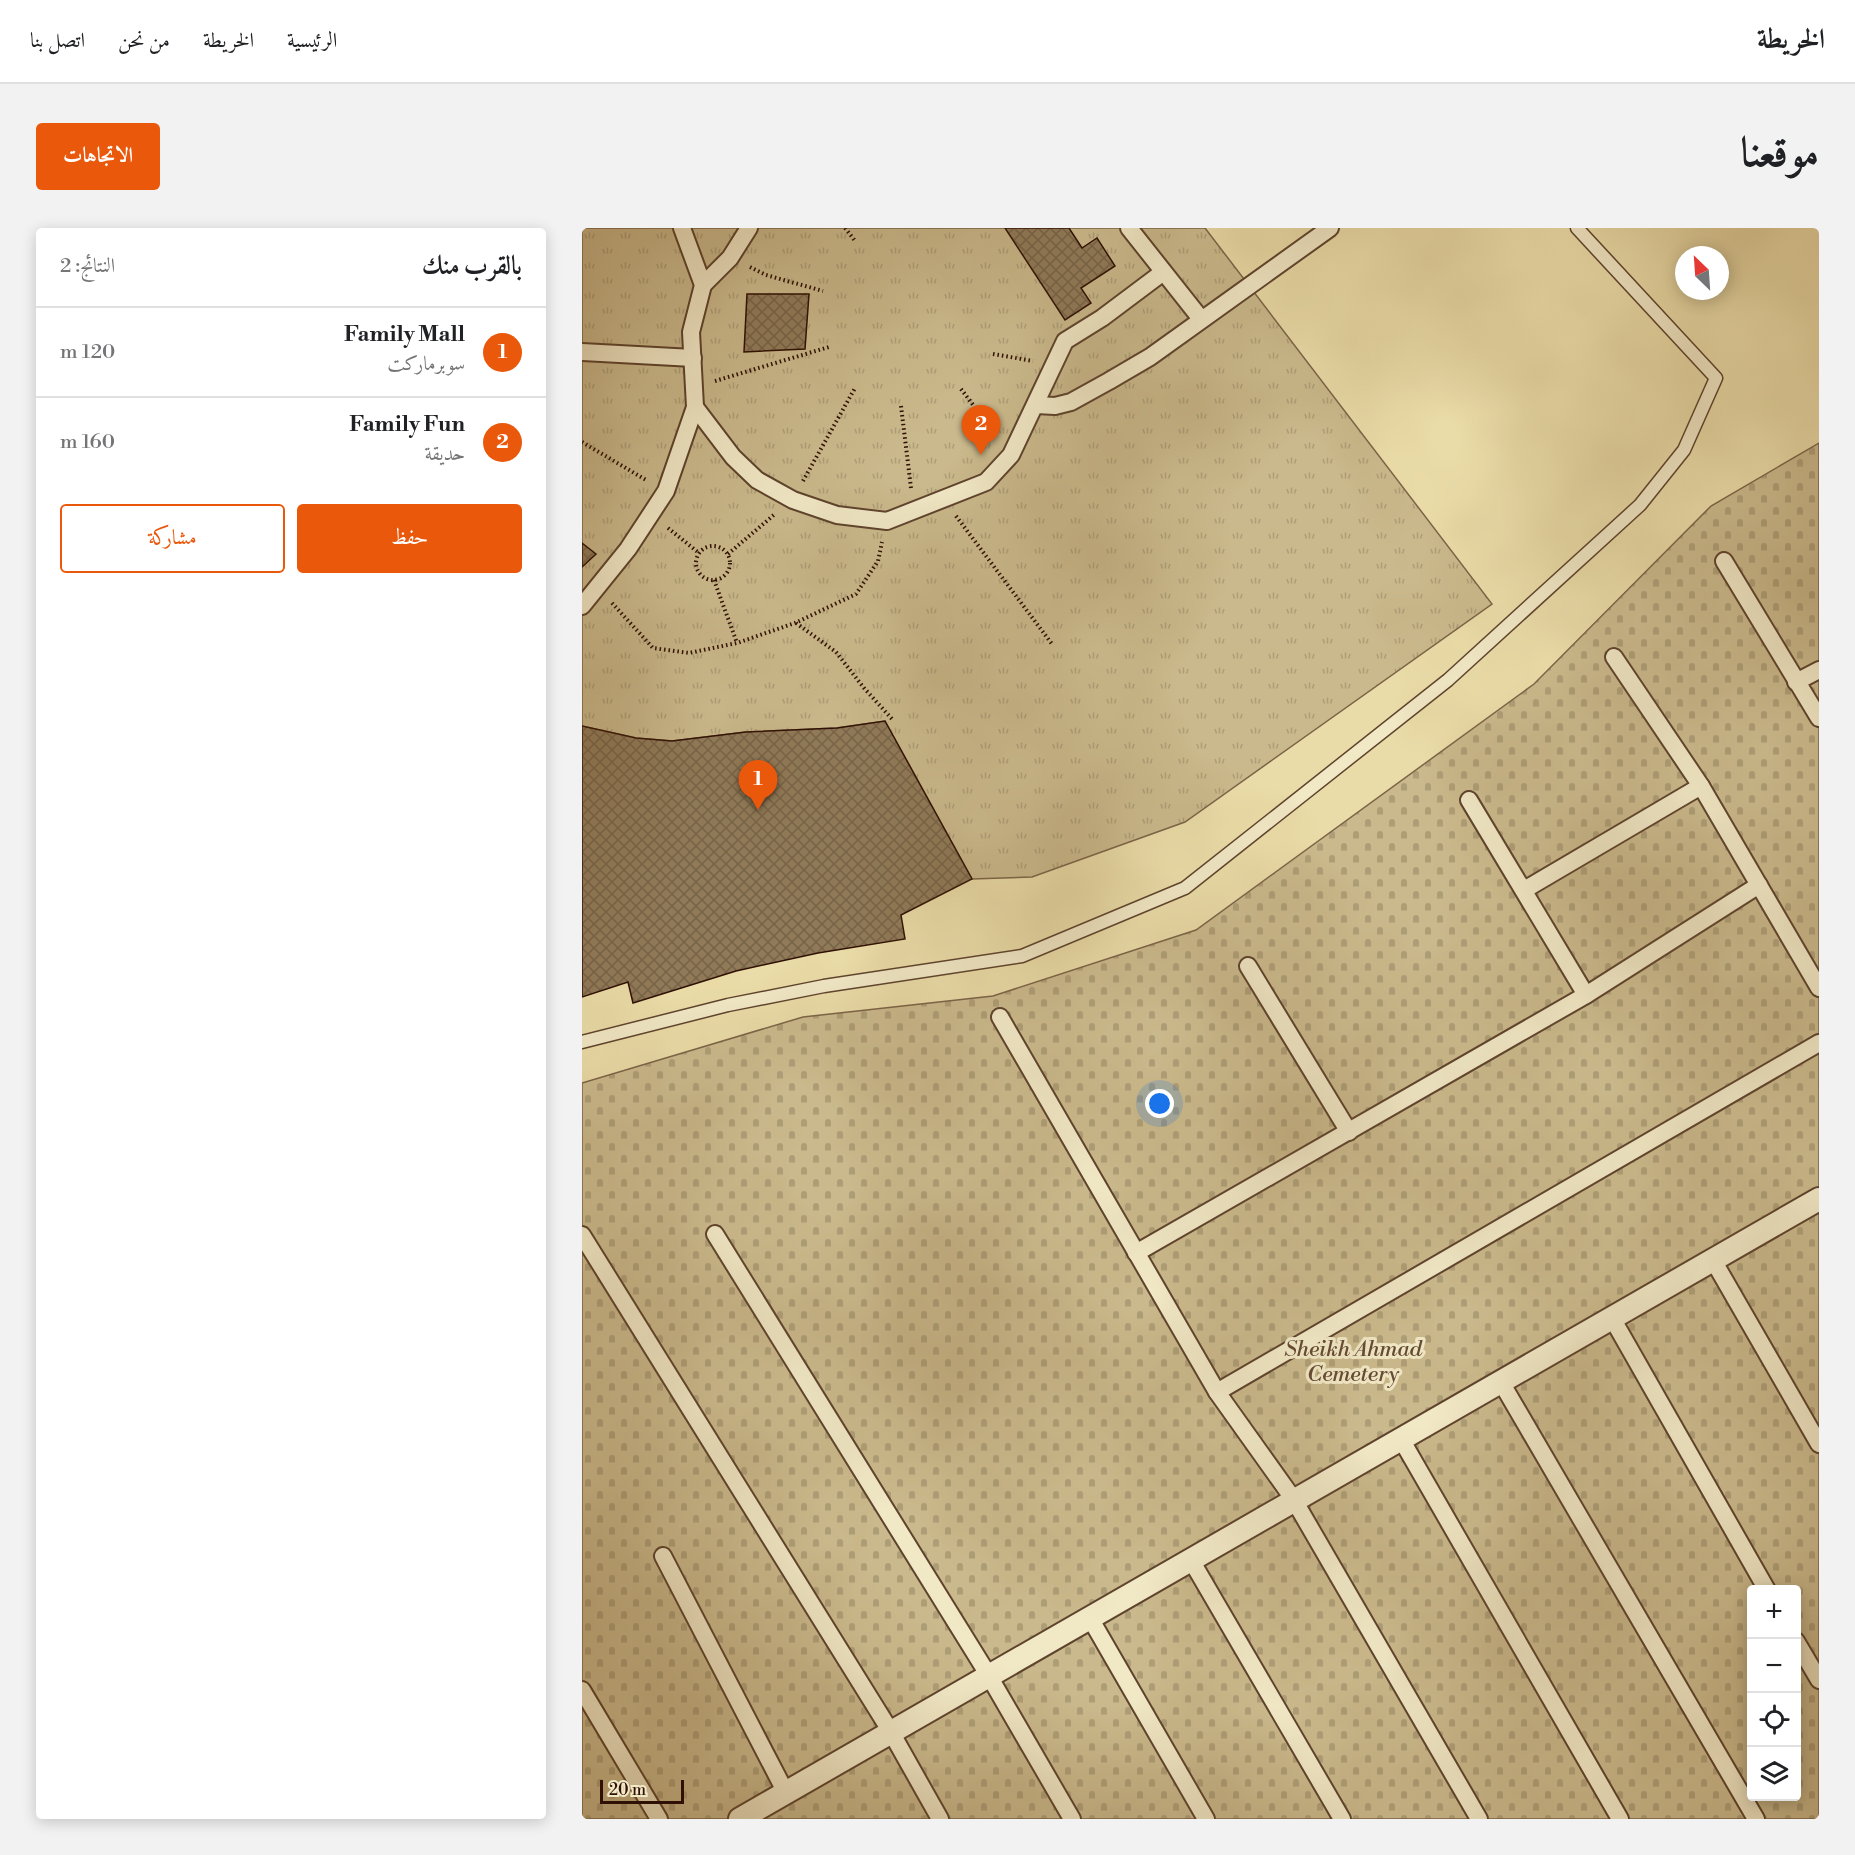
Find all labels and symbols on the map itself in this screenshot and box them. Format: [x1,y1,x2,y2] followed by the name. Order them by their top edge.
[1675,246,1729,300] north arrow
[962,406,1000,455] pin: 2
[738,760,777,810] pin: 1
[1145,1089,1174,1118] your location
[1284,1336,1424,1388] park label: Sheikh Ahmad Cemetery
[600,1777,684,1804] scale bar

